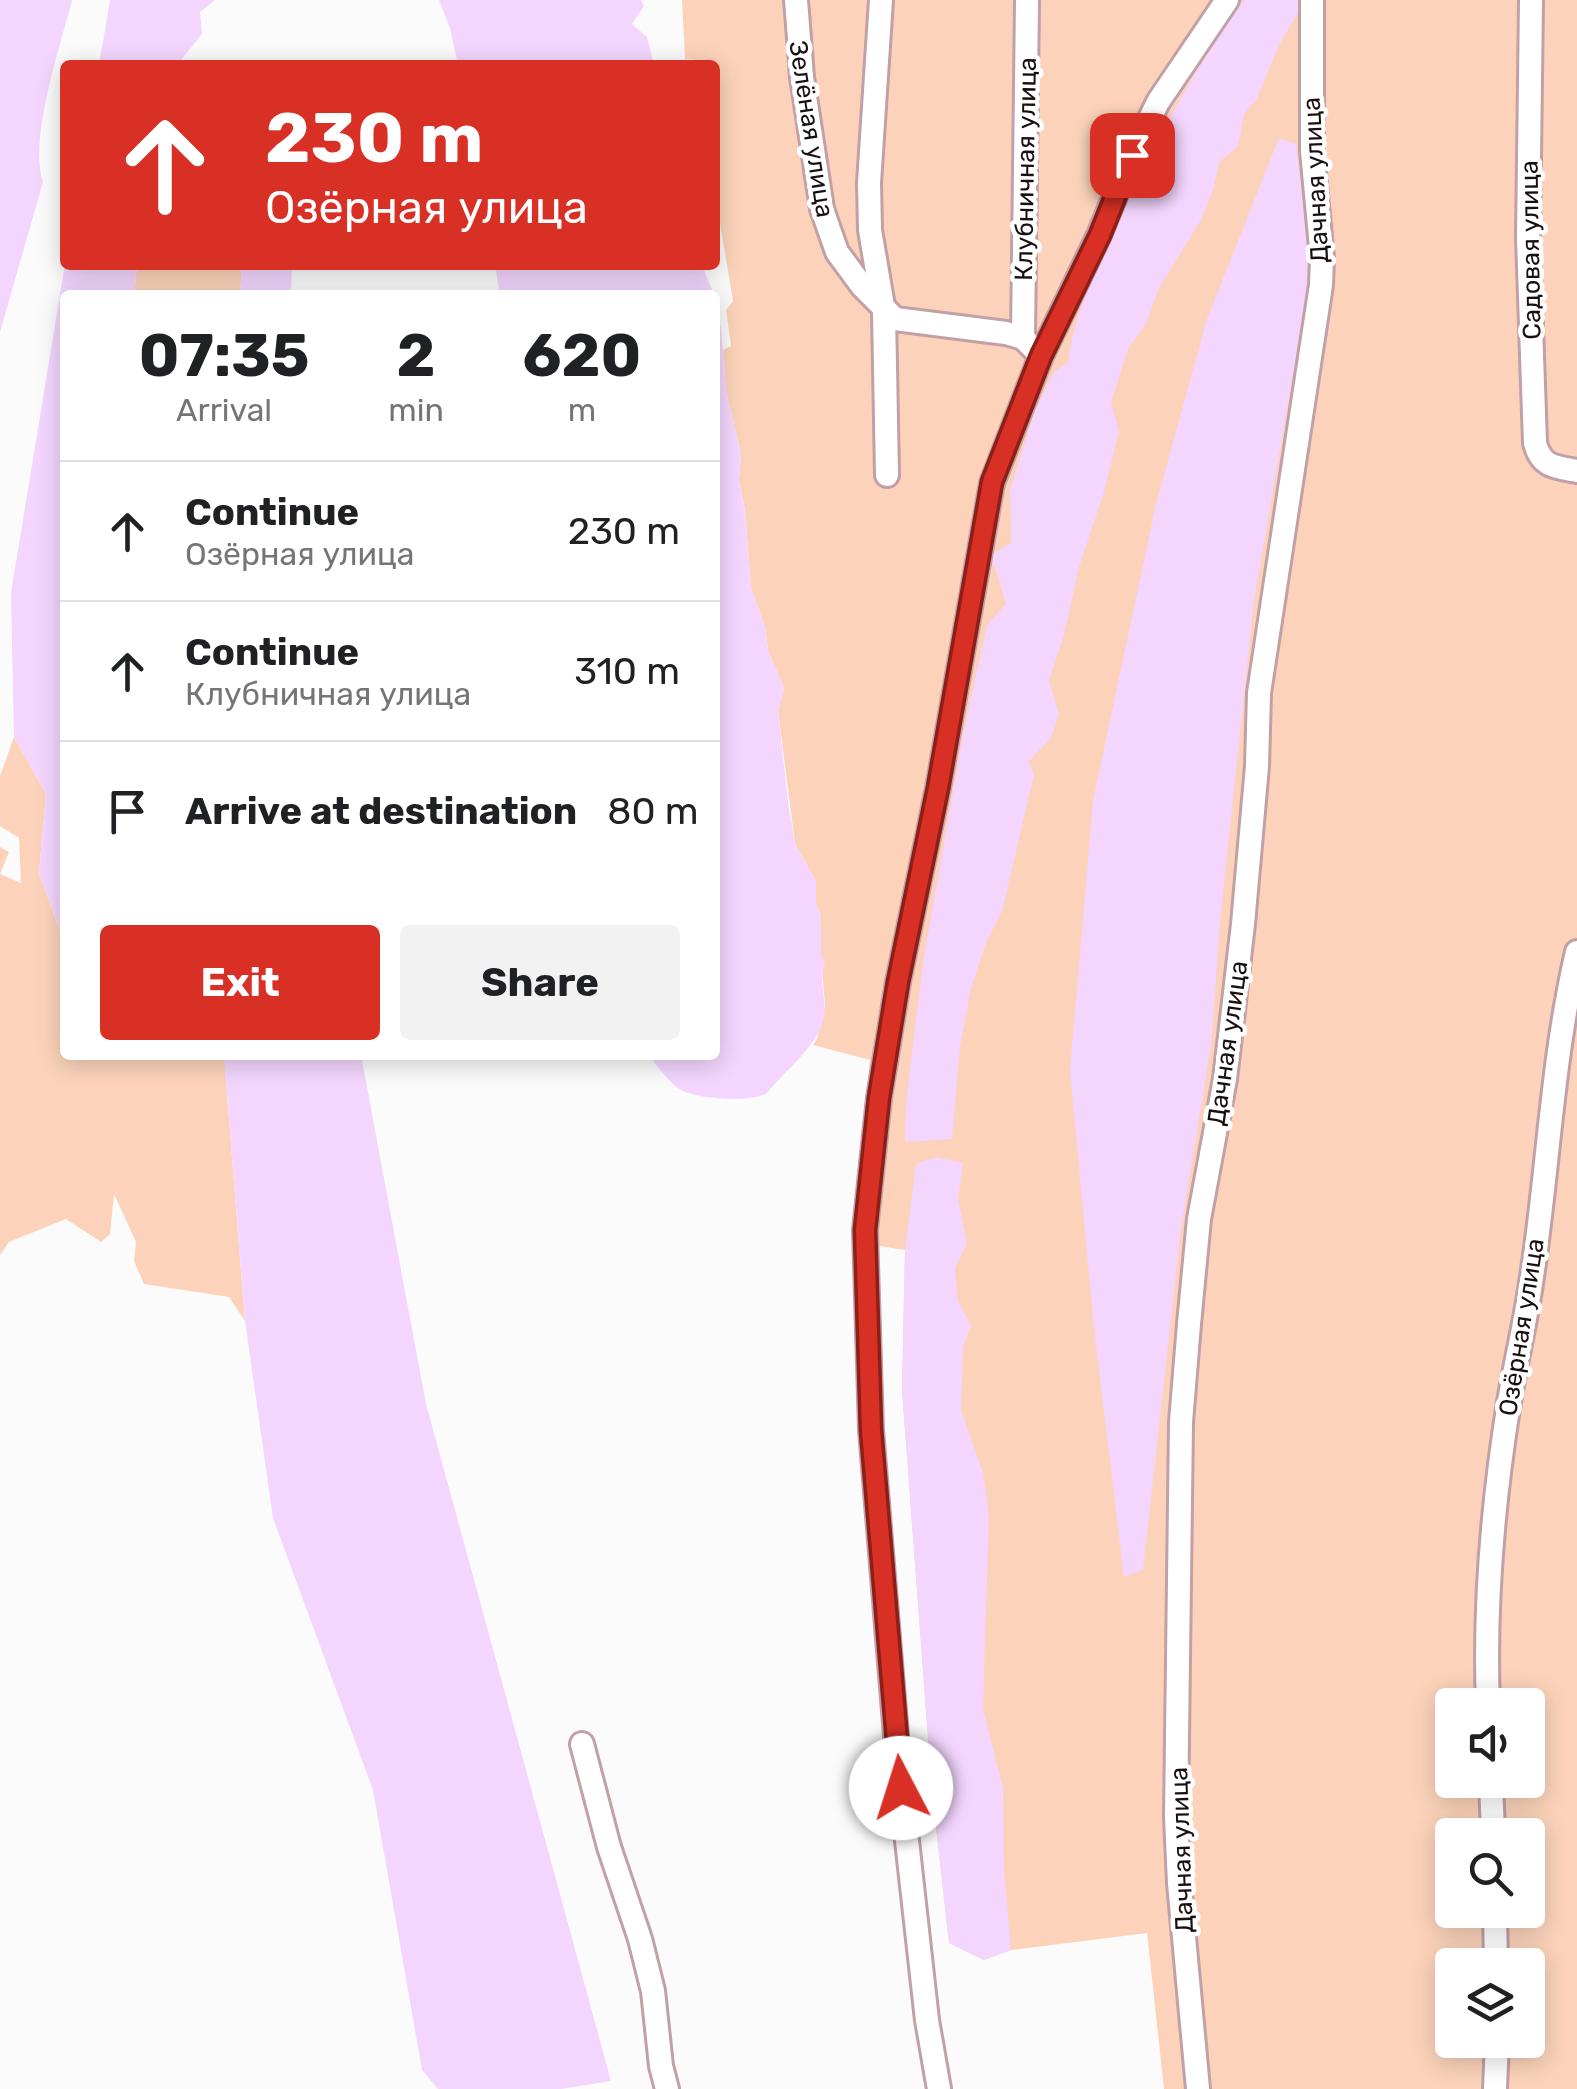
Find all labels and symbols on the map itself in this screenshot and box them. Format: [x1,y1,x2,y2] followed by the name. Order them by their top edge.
[783,39,840,220] street label: Зелёная улица
[1009,57,1042,281] street label: Клубничная улица
[1297,96,1334,264] street label: Дачная улица
[1090,113,1175,198] pin
[1514,160,1547,340] street label: Садовая улица
[1202,959,1253,1127] street label: Дачная улица
[1493,1236,1550,1418] street label: Озёрная улица
[849,1736,953,1840] position arrow
[1164,1767,1199,1933] street label: Дачная улица

